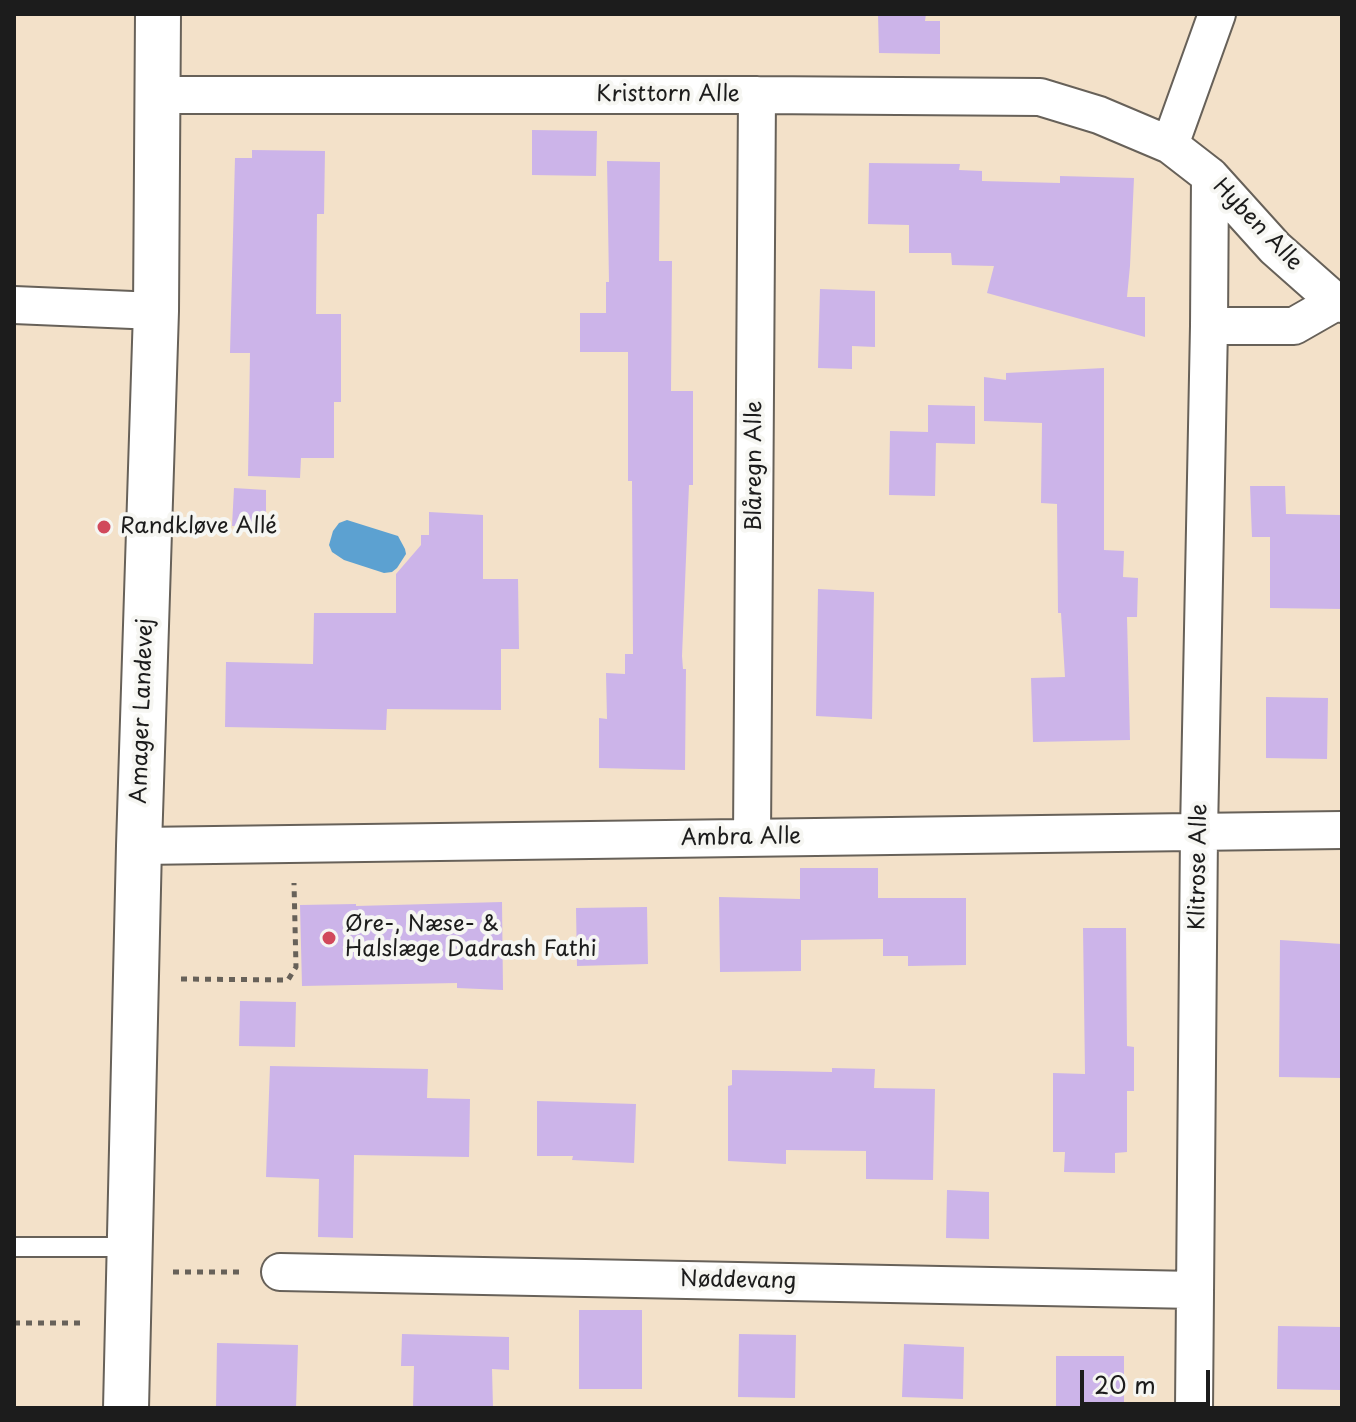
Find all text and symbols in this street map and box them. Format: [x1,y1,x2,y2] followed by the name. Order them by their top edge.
[596,82,740,108] street label: Kristtorn Alle
[1207,174,1307,276] street label: Hyben Alle
[742,401,768,531] street label: Blåregn Alle
[120,514,277,540] place label: Randkløve Allé
[95,518,113,536] marker: Randkløve Allé
[127,618,159,804] street label: Amager Landevej
[1185,804,1213,930] street label: Klitrose Alle
[681,824,801,852] street label: Ambra Alle
[345,912,597,964] place label: Øre-, Næse- & Halslæge Dadrash Fathi
[320,929,338,947] marker: Øre-, Næse- & Halslæge Dadrash Fathi
[679,1267,797,1295] street label: Nøddevang
[1084,1354,1214,1404] scale bar
[1094,1366,1156,1402] text: 20 m

